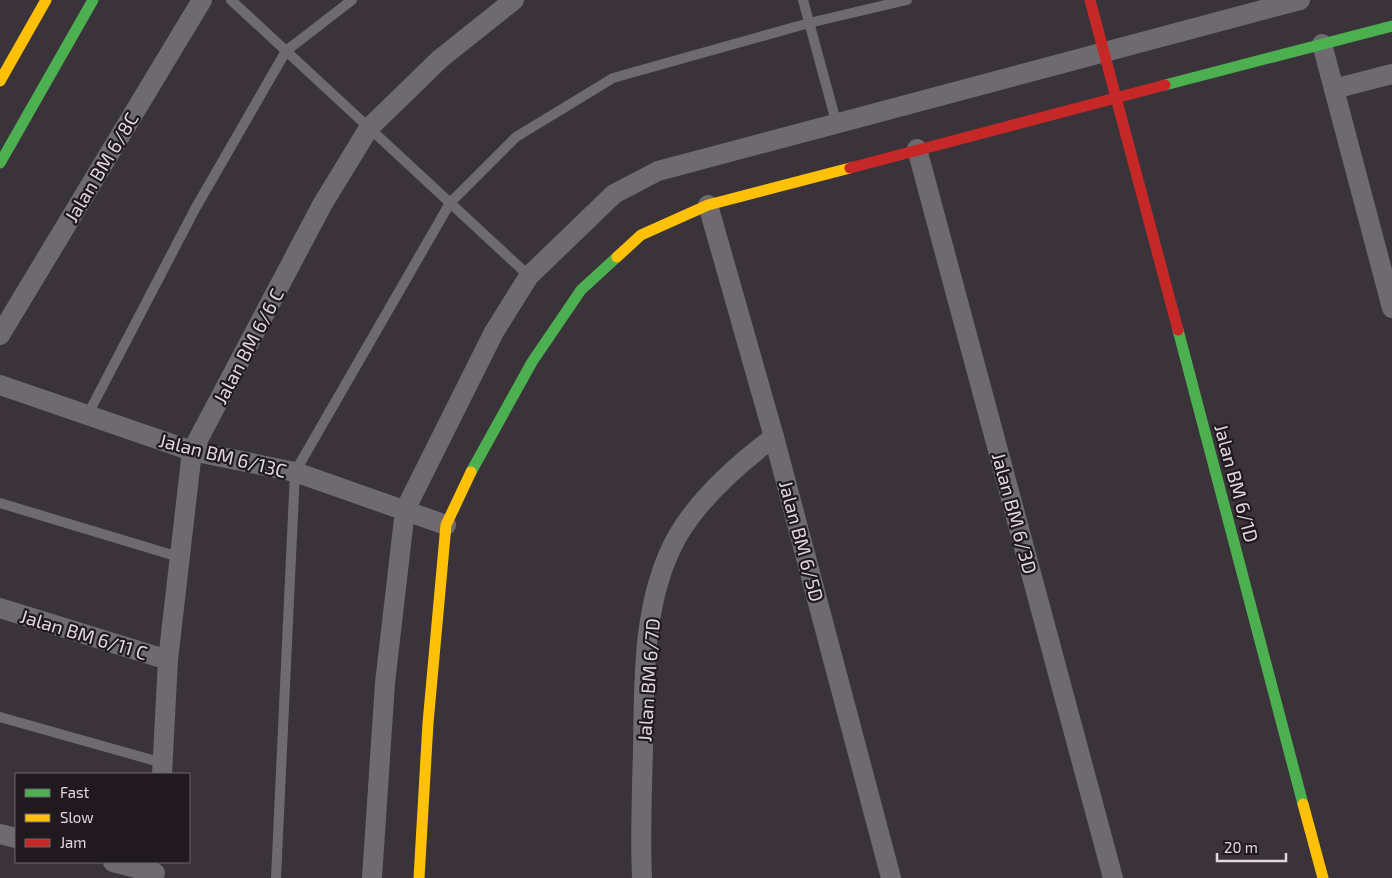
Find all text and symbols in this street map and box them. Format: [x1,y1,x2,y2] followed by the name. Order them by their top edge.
[59,108,143,226] street label: Jalan BM 6/8C
[208,284,288,408] street label: Jalan BM 6/6 C
[1210,421,1264,545] street label: Jalan BM 6/1D
[157,428,289,482] street label: Jalan BM 6/13C
[988,450,1042,576] street label: Jalan BM 6/3D
[775,478,829,604] street label: Jalan BM 6/5D
[18,604,151,664] street label: Jalan BM 6/11 C
[632,617,664,743] street label: Jalan BM 6/7D
[15,773,190,863] legend
[60,783,90,801] text: Fast
[60,808,94,826] text: Slow
[1217,830,1286,862] scale bar
[60,833,86,851] text: Jam
[1224,838,1258,856] text: 20 m

